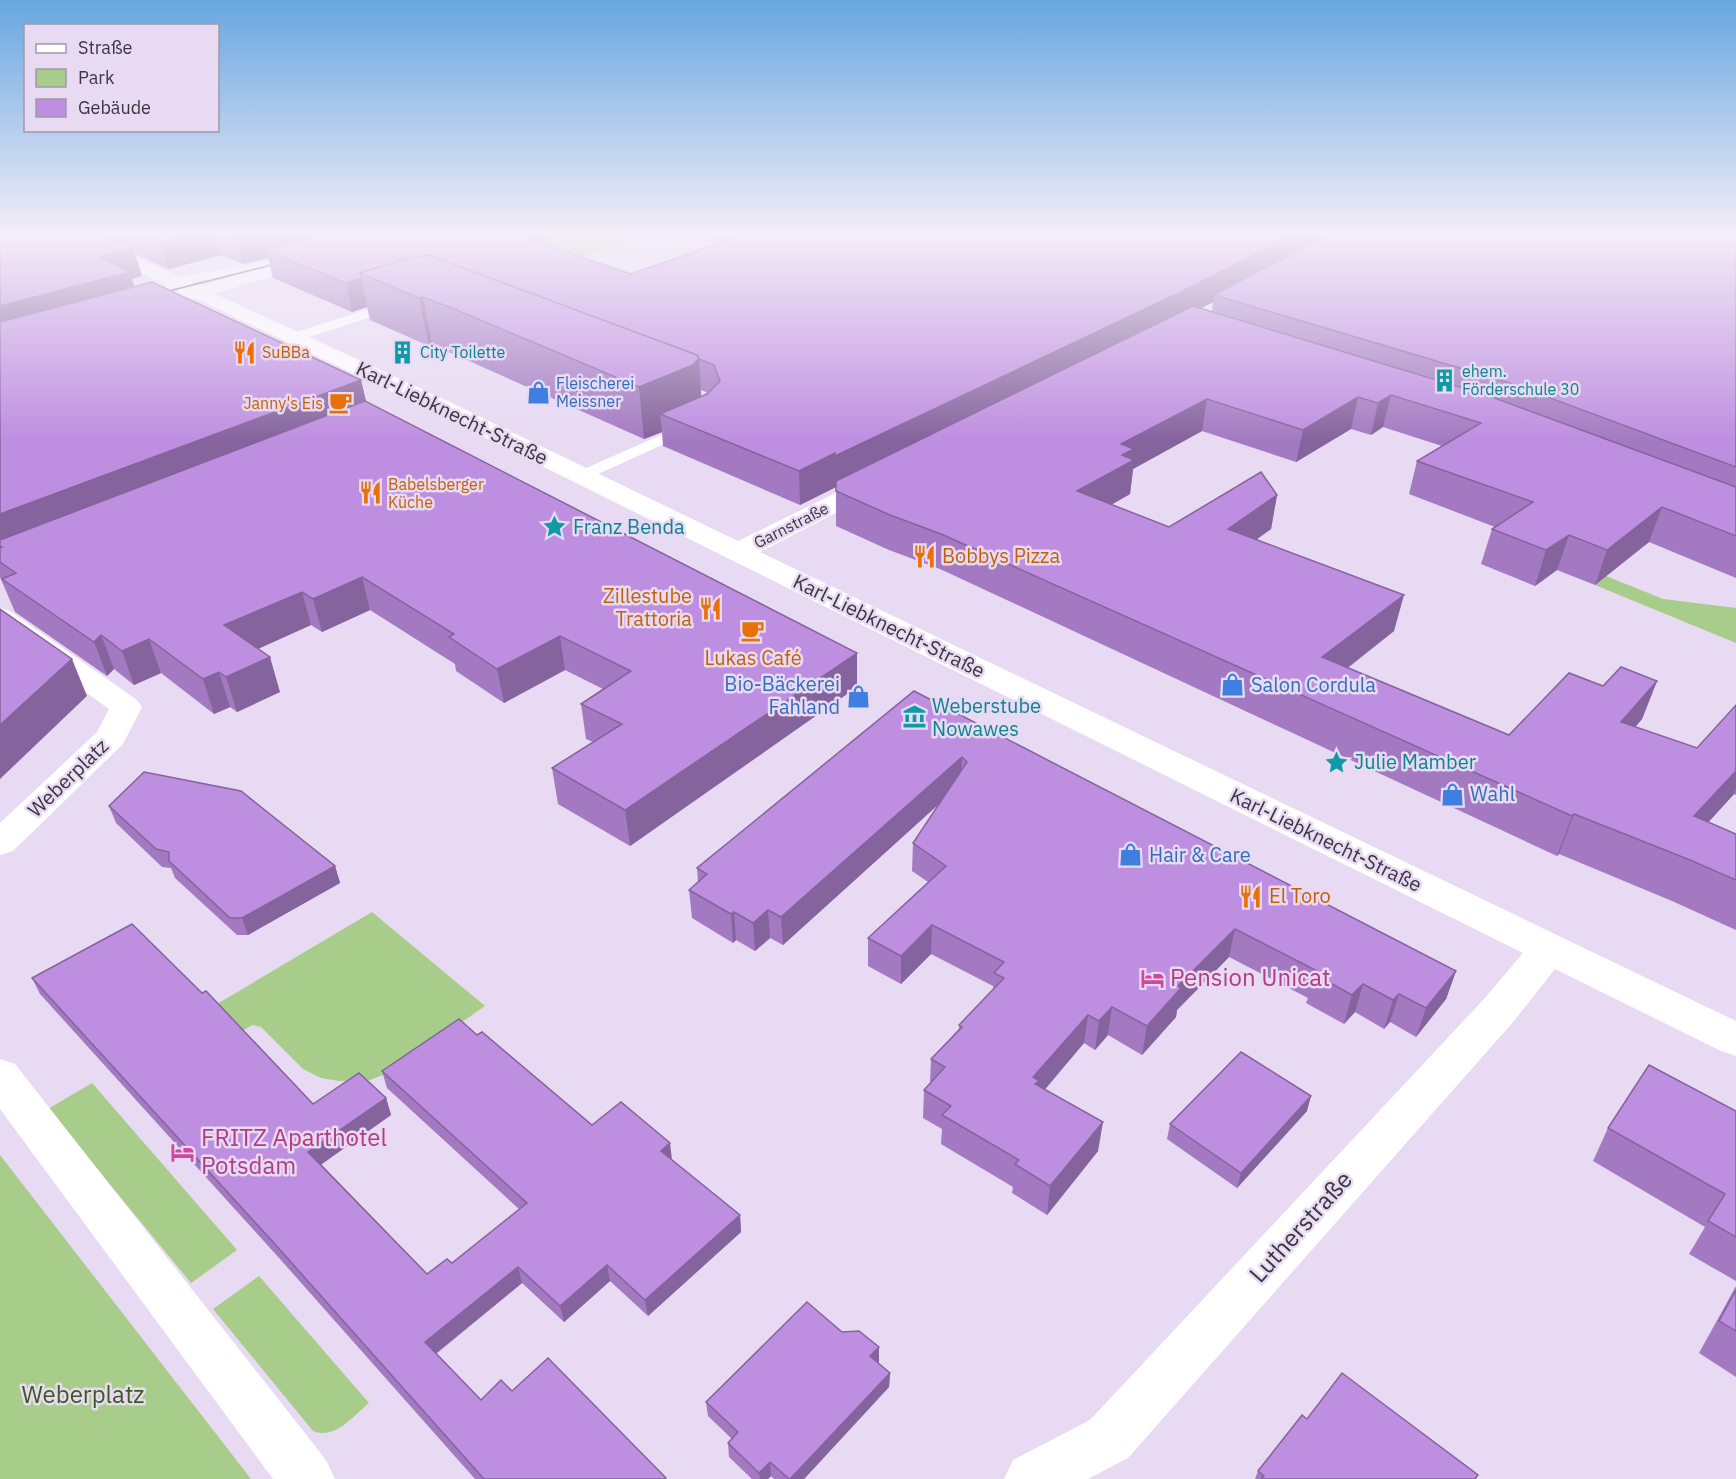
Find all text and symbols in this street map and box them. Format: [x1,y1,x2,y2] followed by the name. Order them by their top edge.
[24,24,219,132] legend
[78,36,132,59] text: Straße
[78,66,115,89] text: Park
[78,96,151,119] text: Gebäude
[231,339,257,365] restaurant icon: SuBBa
[389,339,415,365] building icon: City Toilette
[262,342,310,362] place label: SuBBa
[420,342,506,362] place label: City Toilette
[352,354,553,471] street label: Karl-Liebknecht-Straße
[1462,361,1579,399] place label: ehem. Förderschule 30
[1431,367,1457,393] building icon: ehem. Förderschule 30
[556,373,634,411] place label: Fleischerei Meissner
[525,379,551,405] shop icon: Fleischerei Meissner
[328,390,354,416] cafe icon: Janny's Eis
[243,393,323,413] place label: Janny's Eis
[388,474,484,512] place label: Babelsberger Küche
[357,480,383,506] restaurant icon: Babelsberger Küche
[750,498,832,552] street label: Garnstraße
[573,513,685,540] place label: Franz Benda
[542,514,568,540] place icon: Franz Benda
[942,542,1060,569] place label: Bobbys Pizza
[911,543,937,569] restaurant icon: Bobbys Pizza
[789,567,990,684] street label: Karl-Liebknecht-Straße
[603,582,692,632] place label: Zillestube Trattoria
[697,595,723,621] restaurant icon: Zillestube Trattoria
[740,618,766,644] cafe icon: Lukas Café
[704,644,802,671] place label: Lukas Café
[724,670,840,720] place label: Bio-Bäckerei Fahland
[1251,671,1376,698] place label: Salon Cordula
[1220,672,1246,698] shop icon: Salon Cordula
[845,683,871,709] shop icon: Bio-Bäckerei Fahland
[932,692,1041,742] place label: Weberstube Nowawes
[901,704,927,730] museum icon: Weberstube Nowawes
[21,732,114,823] street label: Weberplatz
[1354,748,1476,775] place label: Julie Mamber
[1323,749,1349,775] place icon: Julie Mamber
[1470,780,1515,807] place label: Wahl
[1226,781,1427,898] street label: Karl-Liebknecht-Straße
[1439,781,1465,807] shop icon: Wahl
[1149,841,1251,868] place label: Hair & Care
[1118,842,1144,868] shop icon: Hair & Care
[1269,882,1331,909] place label: El Toro
[1238,883,1264,909] restaurant icon: El Toro
[1170,961,1331,993] place label: Pension Unicat
[1139,965,1165,991] hotel icon: Pension Unicat
[201,1121,387,1181] place label: FRITZ Aparthotel Potsdam
[170,1139,196,1165] hotel icon: FRITZ Aparthotel Potsdam
[1242,1164,1359,1289] street label: Lutherstraße
[22,1378,144,1410] park label: Weberplatz

